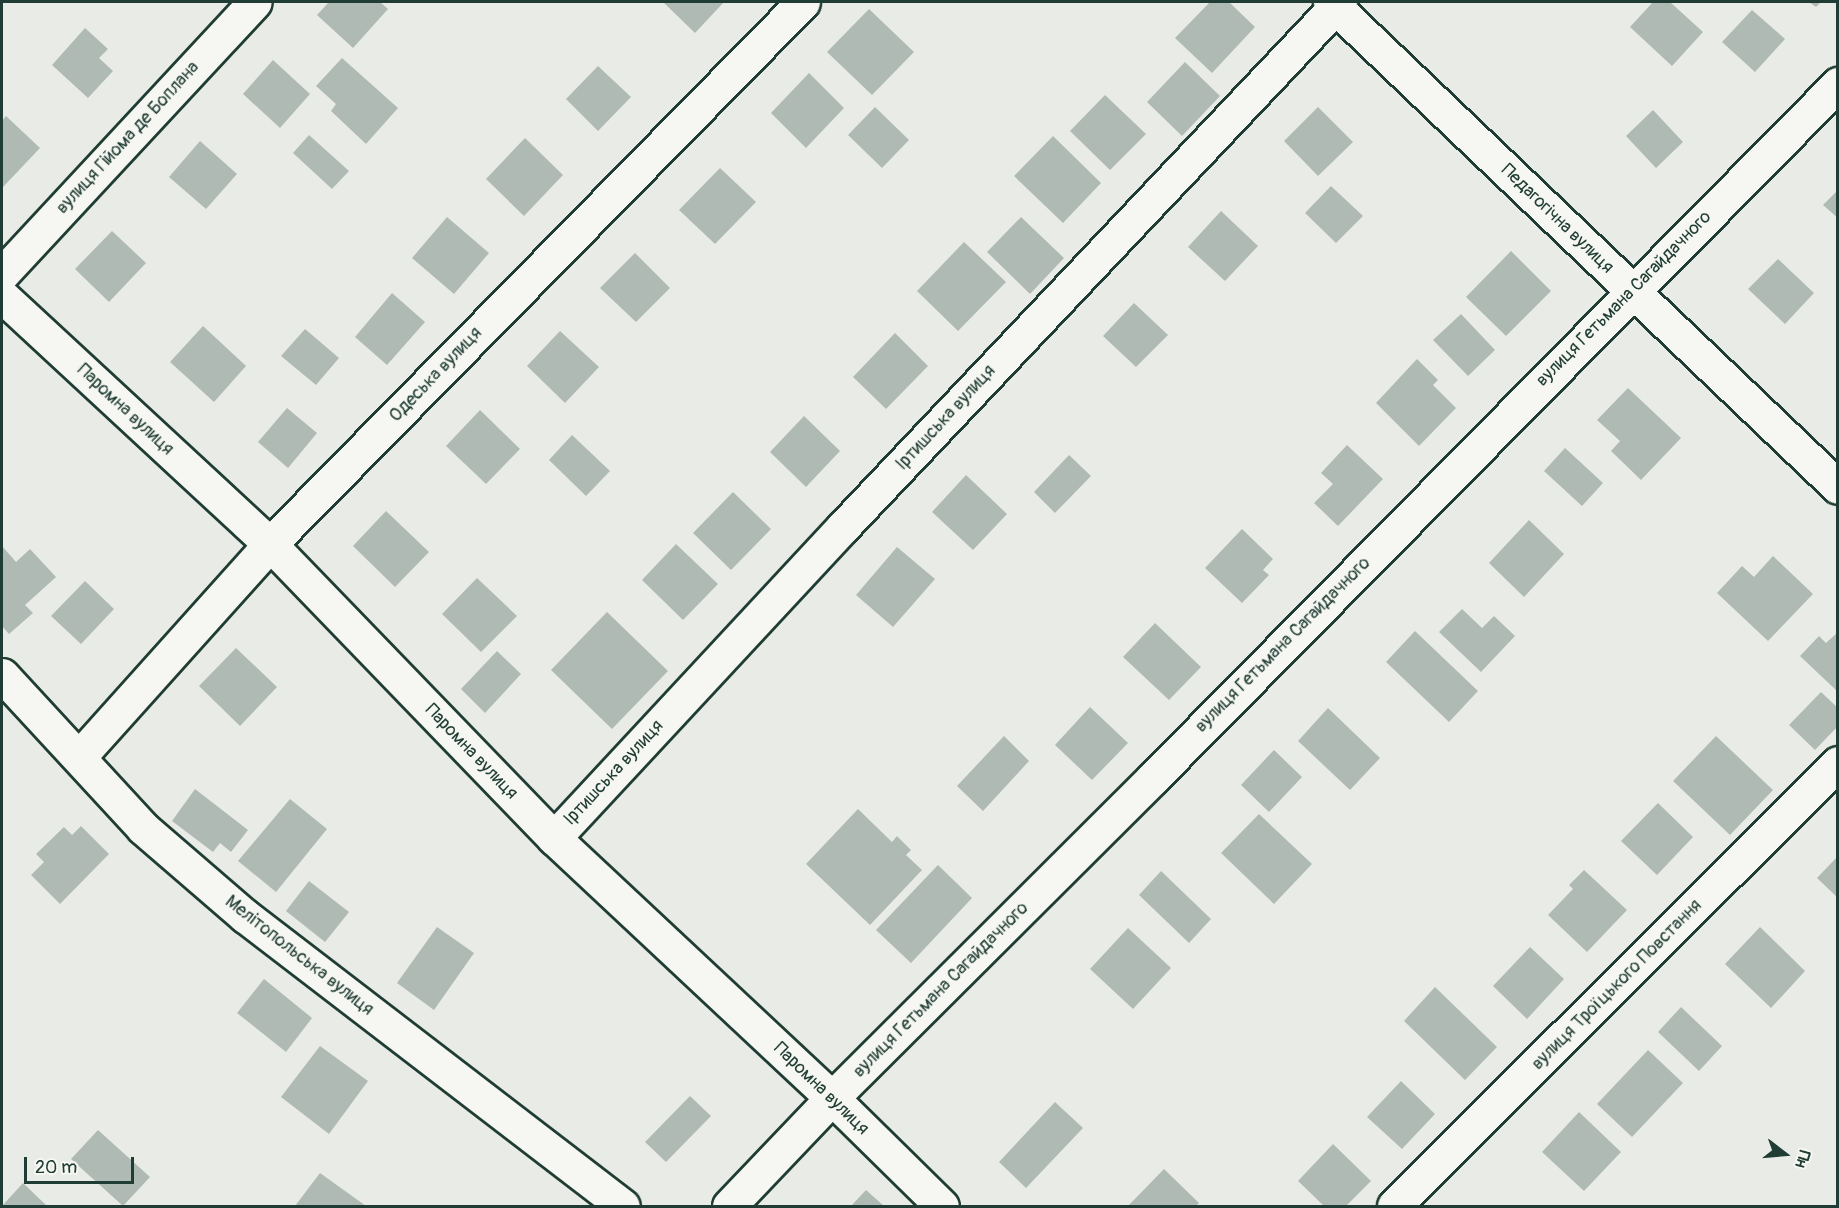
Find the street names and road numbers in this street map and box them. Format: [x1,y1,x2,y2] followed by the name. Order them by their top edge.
[52,57,204,219] street label: вулиця Гійома де Боплана
[1496,160,1618,278] street label: Педагогічна вулиця
[1532,207,1716,391] street label: вулиця Гетьмана Сагайдачного
[385,323,487,427] street label: Одеська вулиця
[72,360,178,460] street label: Паромна вулиця
[892,361,1000,475] street label: Іртишська вулиця
[1191,553,1375,737] street label: вулиця Гетьмана Сагайдачного
[420,700,522,804] street label: Паромна вулиця
[560,716,668,830] street label: Іртишська вулиця
[220,891,378,1021] street label: Мелітопольська вулиця
[1527,895,1707,1075] street label: вулиця Троїцького Повстання
[849,898,1033,1082] street label: вулиця Гетьмана Сагайдачного
[769,1038,873,1140] street label: Паромна вулиця

